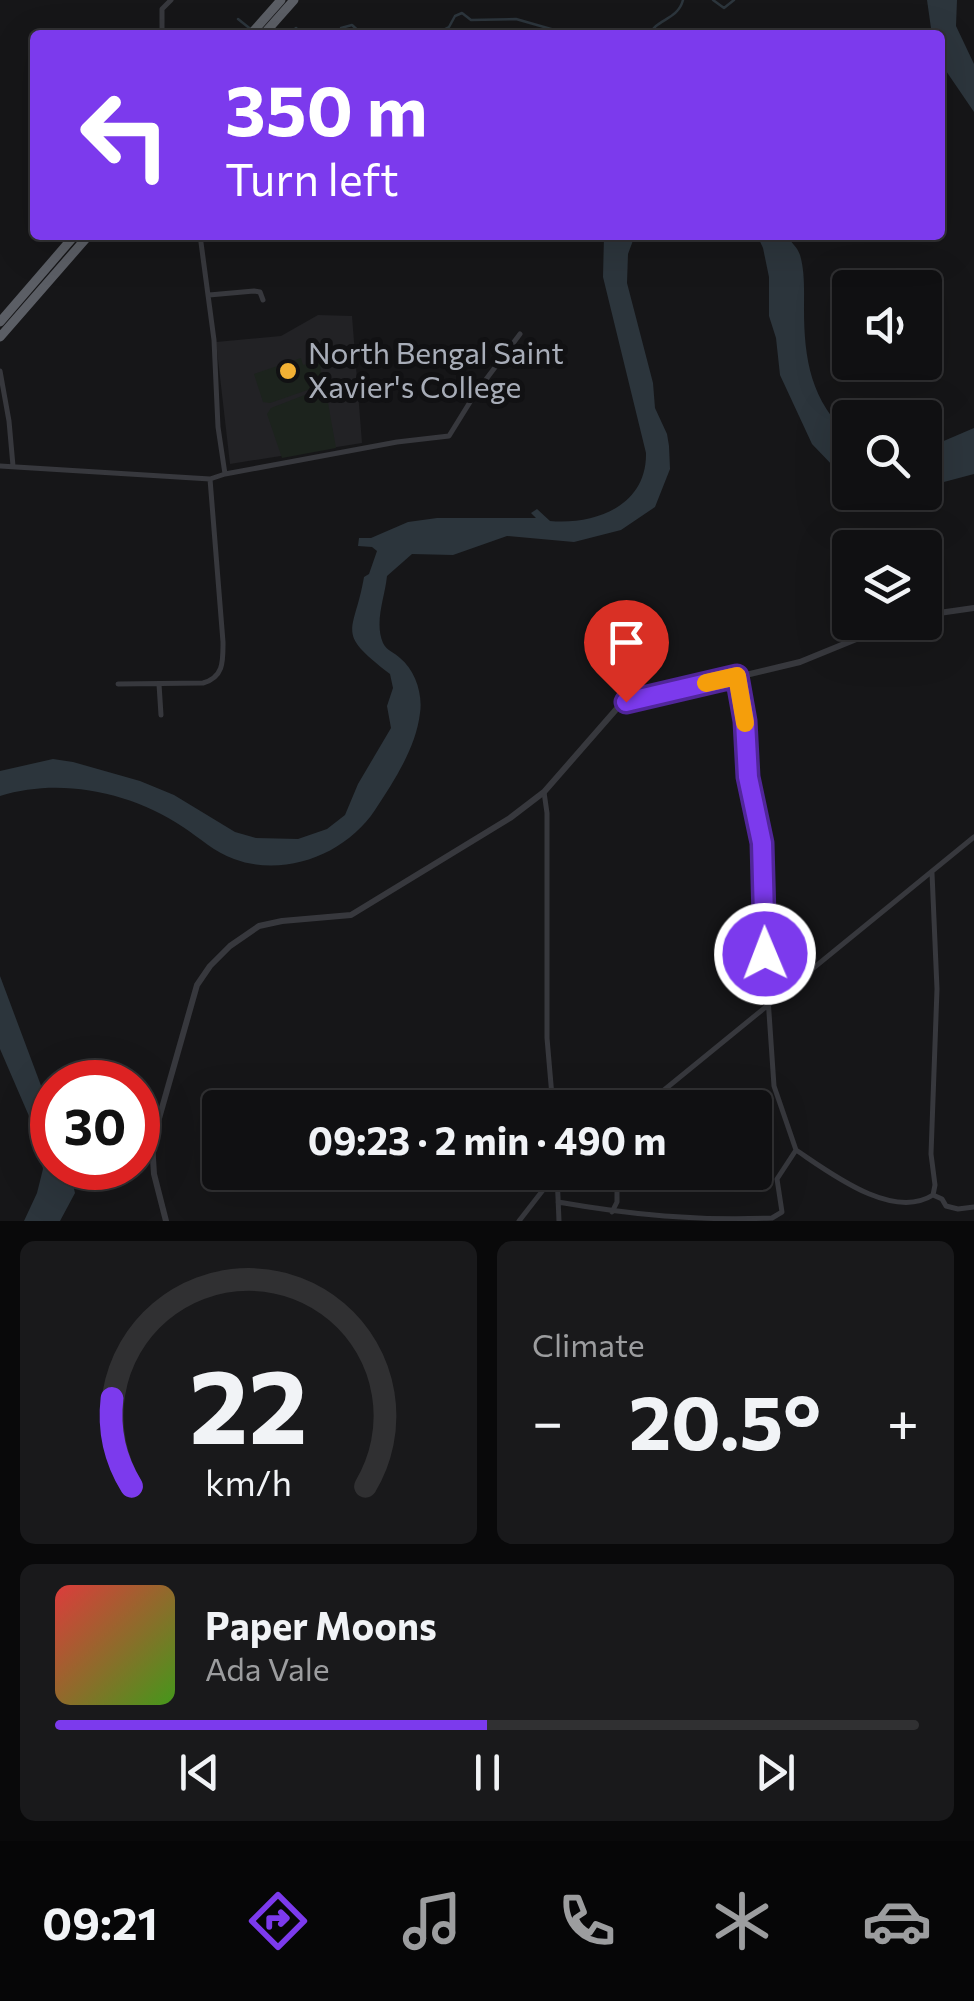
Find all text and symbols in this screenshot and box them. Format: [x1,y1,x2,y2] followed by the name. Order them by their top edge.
[225,65,428,150] text: 350 m
[60,70,190,200] icon: left
[225,150,399,205] text: Turn left
[832,270,942,640] map controls
[832,270,942,380] button: sound
[308,333,564,404] place label: North Bengal Saint Xavier's College
[277,360,299,382] marker: North Bengal Saint Xavier's College
[832,400,942,510] button: search
[832,530,942,640] button: layers
[584,600,669,703] pin
[599,615,654,670] icon: arrive
[713,902,817,1006] position arrow
[30,1060,160,1190] speed limit sign: 30
[308,1116,666,1163] text: 09:23 · 2 min · 490 m
[532,1324,645,1364] text: Climate
[189,1338,308,1465] text: 22
[629,1374,821,1465] text: 20.5°
[532,1386,563,1453] text: −
[887,1386,919,1453] text: +
[205,1460,292,1503] text: km/h
[205,1601,437,1648] text: Paper Moons
[205,1648,330,1688] text: Ada Vale
[172,1745,227,1800] icon: previous
[460,1745,515,1800] icon: pause
[748,1745,803,1800] icon: next
[243,1886,313,1956] icon: directions
[397,1886,467,1956] icon: music
[552,1886,622,1956] icon: phone
[707,1886,777,1956] icon: climate
[862,1886,932,1956] icon: car
[42,1894,158,1949] text: 09:21

